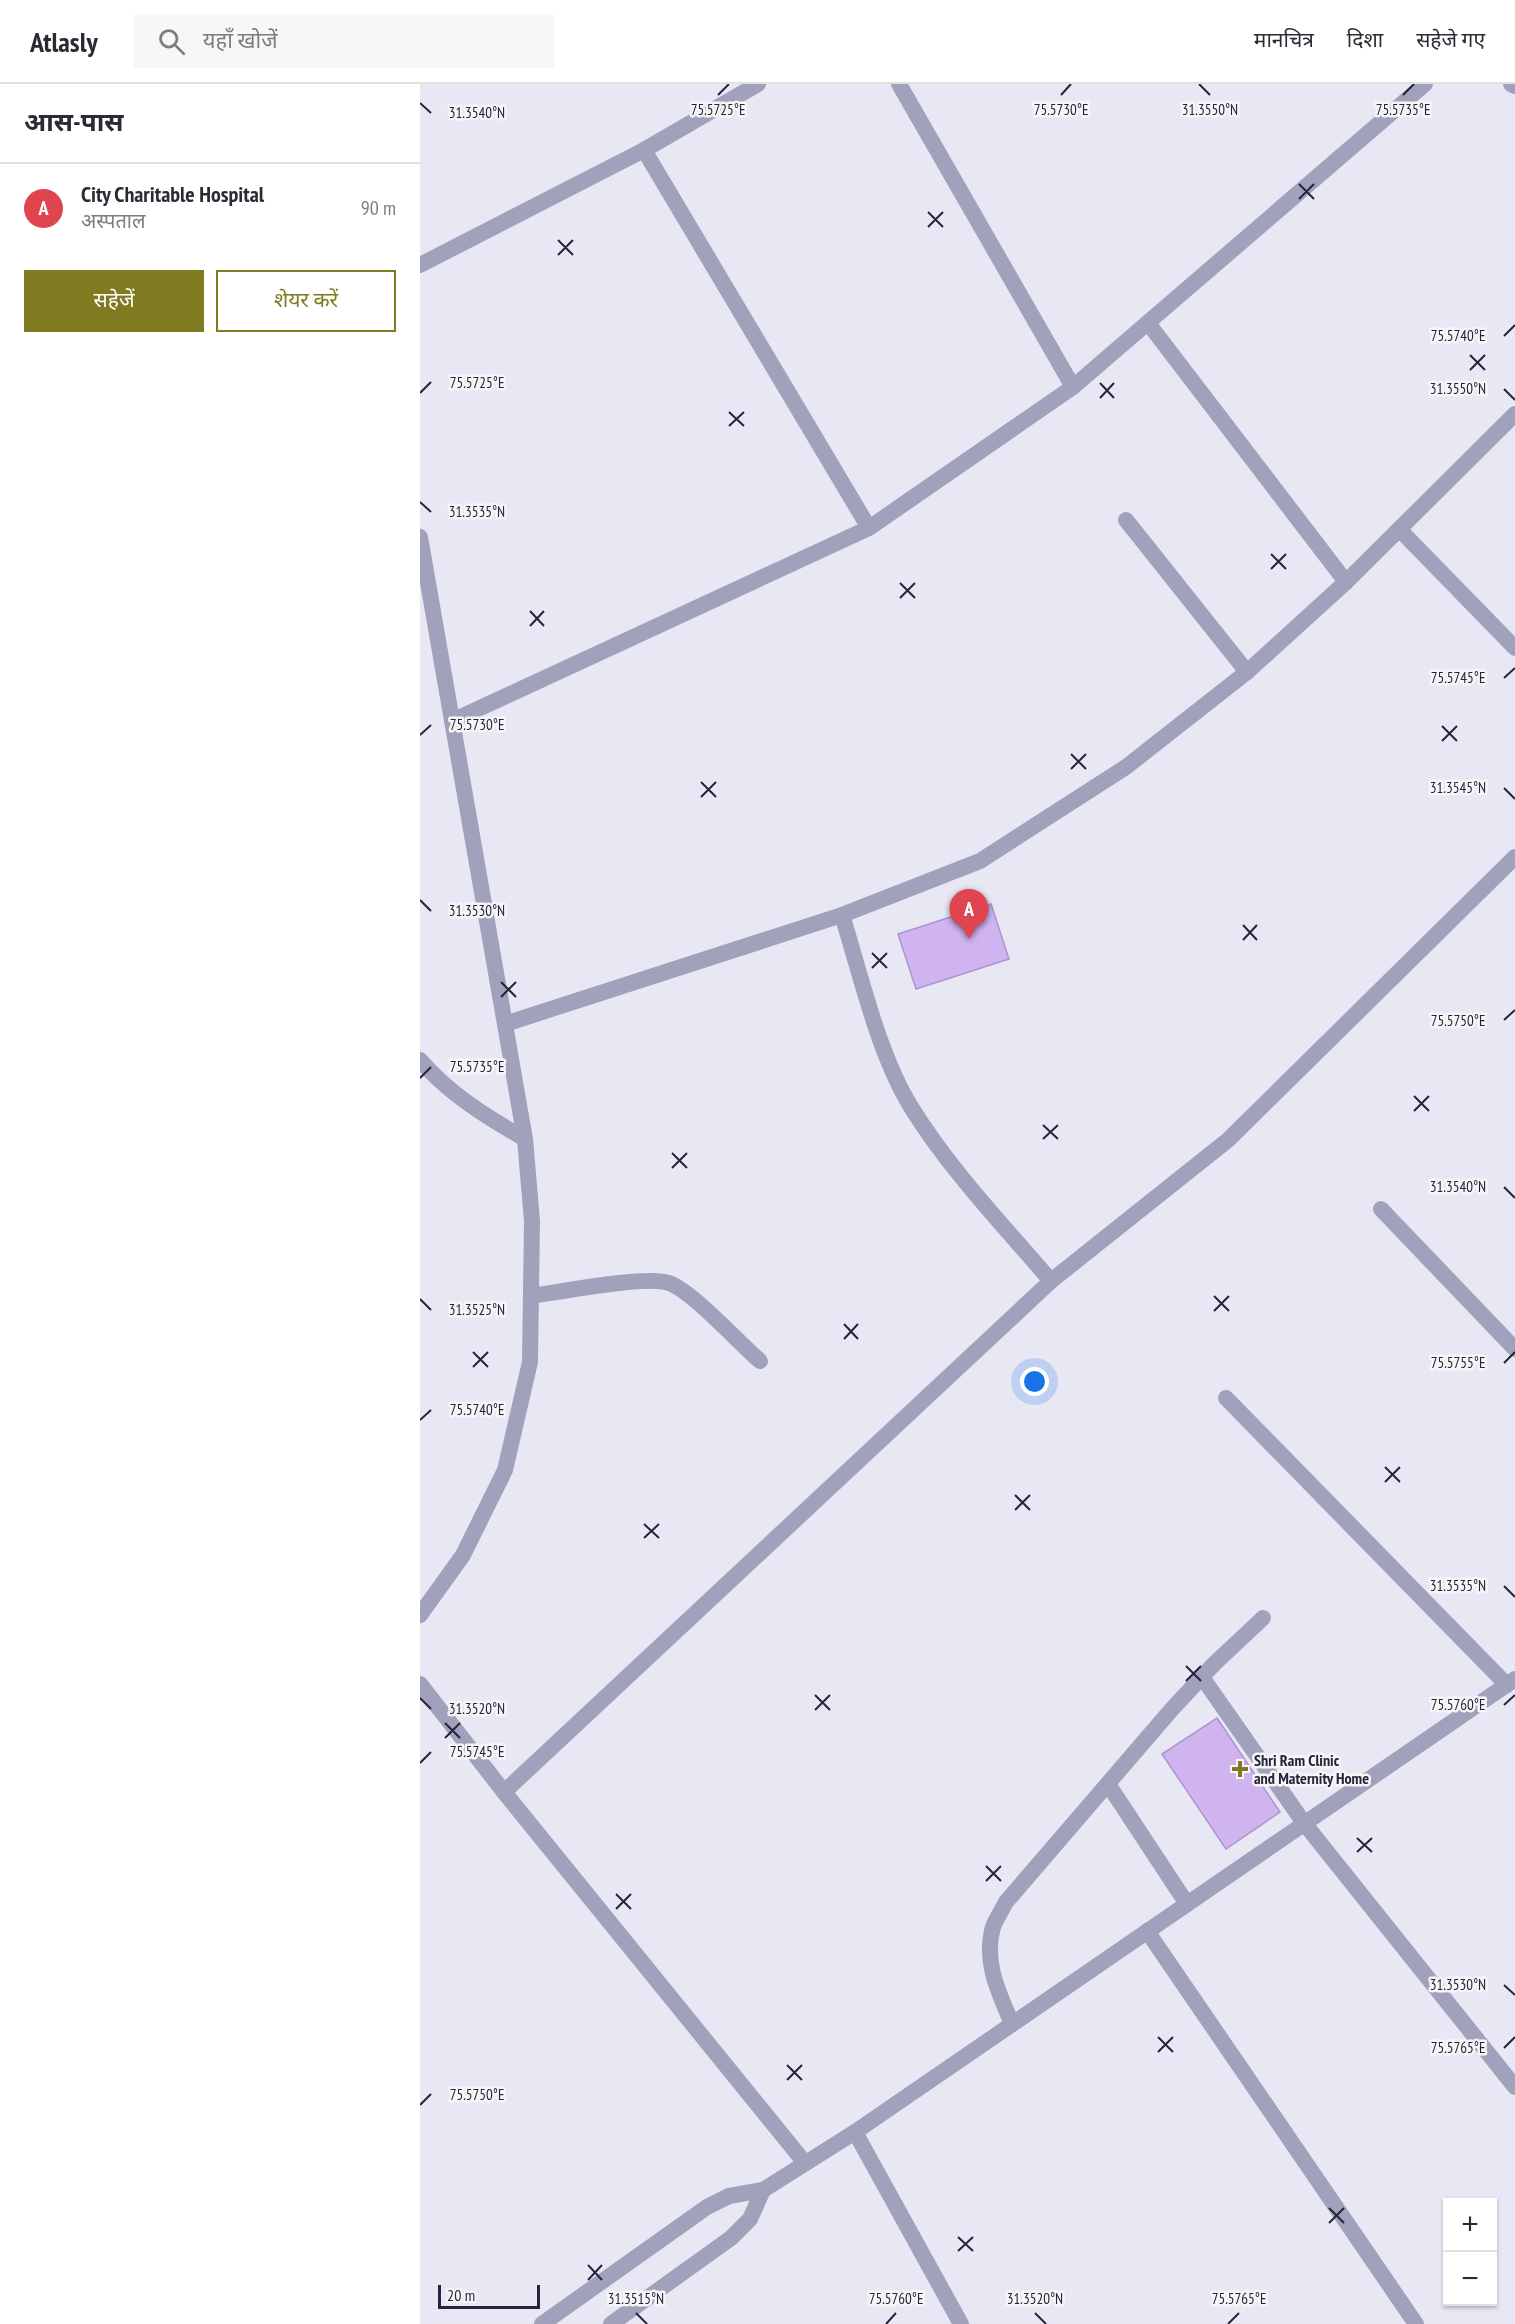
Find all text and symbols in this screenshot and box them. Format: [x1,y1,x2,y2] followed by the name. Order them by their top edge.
[134,14,554,68] search box
[30,23,98,60] text: Atlasly
[155,25,188,58] icon: search
[203,26,278,54] text: यहाँ खोजें
[1254,26,1314,53] text: मानचित्र
[1347,26,1383,53] text: दिशा
[1416,26,1485,53] text: सहेजे गए
[691,100,745,119] text: 75.5725°E
[1034,100,1088,119] text: 75.5730°E
[1182,100,1238,119] text: 31.3550°N
[1376,100,1430,119] text: 75.5735°E
[449,103,505,122] text: 31.3540°N
[24,105,124,138] text: आस-पास
[81,180,264,208] text: City Charitable Hospital
[38,195,49,221] text: A
[361,195,396,221] text: 90 m
[81,208,146,234] text: अस्पताल
[24,270,204,332] button: सहेजें
[216,270,396,332] button: शेयर करें
[1431,326,1485,345] text: 75.5740°E
[450,373,504,392] text: 75.5725°E
[1430,379,1486,398] text: 31.3550°N
[449,502,505,521] text: 31.3535°N
[1431,668,1485,687] text: 75.5745°E
[450,715,504,734] text: 75.5730°E
[1430,778,1486,797] text: 31.3545°N
[950,890,988,939] pin: A
[449,901,505,920] text: 31.3530°N
[1431,1011,1485,1030] text: 75.5750°E
[450,1057,504,1076] text: 75.5735°E
[1430,1177,1486,1196] text: 31.3540°N
[449,1300,505,1319] text: 31.3525°N
[1431,1353,1485,1372] text: 75.5755°E
[1020,1367,1049,1396] your location
[450,1400,504,1419] text: 75.5740°E
[1430,1576,1486,1595] text: 31.3535°N
[1431,1695,1485,1714] text: 75.5760°E
[449,1699,505,1718] text: 31.3520°N
[450,1742,504,1761] text: 75.5745°E
[1254,1750,1369,1788] place label: Shri Ram Clinic and Maternity Home
[1231,1760,1249,1778] marker: Shri Ram Clinic and Maternity Home
[1430,1975,1486,1994] text: 31.3530°N
[1431,2038,1485,2057] text: 75.5765°E
[450,2085,504,2104] text: 75.5750°E
[1443,2198,1497,2306] map controls
[1443,2198,1497,2252] button: +
[1443,2252,1497,2306] button: −
[438,2282,540,2310] scale bar
[447,2285,475,2305] text: 20 m
[608,2289,664,2308] text: 31.3515°N
[869,2289,923,2308] text: 75.5760°E
[1007,2289,1063,2308] text: 31.3520°N
[1212,2289,1266,2308] text: 75.5765°E

